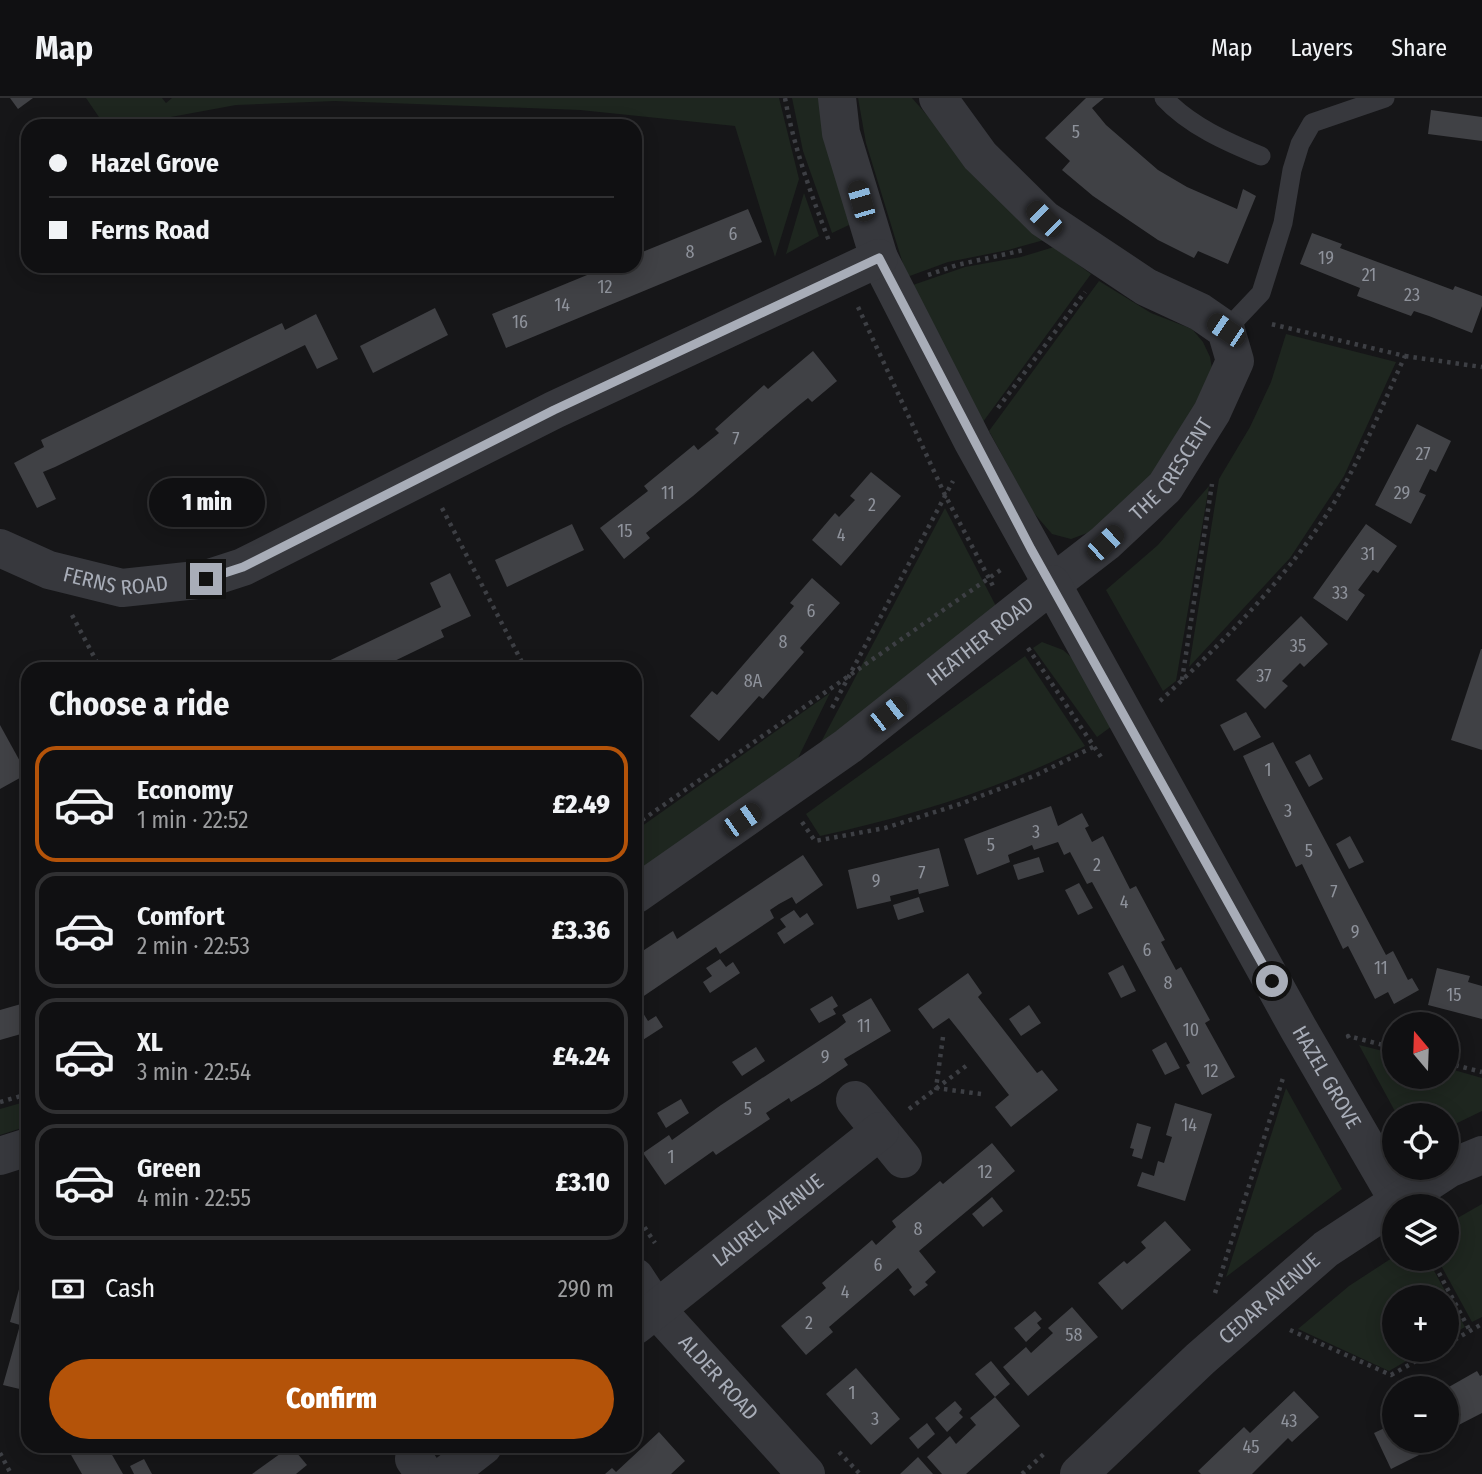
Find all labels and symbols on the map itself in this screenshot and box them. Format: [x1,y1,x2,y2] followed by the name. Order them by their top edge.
[1072,121,1080,143] house number: 5
[846,178,877,224] car
[1022,197,1067,241] car
[729,223,738,245] house number: 6
[686,241,695,263] house number: 8
[1318,247,1334,269] house number: 19
[1362,264,1376,286] house number: 21
[598,276,613,298] house number: 12
[1404,284,1420,306] house number: 23
[554,294,570,316] house number: 14
[1203,310,1250,350] car
[512,311,528,333] house number: 16
[1124,413,1218,526] street label: THE CRESCENT
[732,428,740,450] house number: 7
[1415,443,1431,465] house number: 27
[148,477,264,526] callout: 1 min
[661,482,675,504] house number: 11
[1394,482,1410,504] house number: 29
[868,494,876,516] house number: 2
[617,520,633,542] house number: 15
[1083,521,1128,565] car
[837,524,846,546] house number: 4
[1361,543,1375,565] house number: 31
[61,561,169,601] street label: FERNS ROAD
[190,563,222,595] route end
[1332,582,1348,604] house number: 33
[922,591,1039,691] street label: HEATHER ROAD
[807,600,816,622] house number: 6
[779,631,788,653] house number: 8
[1290,635,1306,657] house number: 35
[1256,665,1272,687] house number: 37
[744,670,763,692] house number: 8A
[865,693,912,735] car
[1264,759,1272,781] house number: 1
[719,799,766,841] car
[1284,800,1292,822] house number: 3
[1032,821,1040,843] house number: 3
[987,834,995,856] house number: 5
[1305,840,1313,862] house number: 5
[1093,854,1101,876] house number: 2
[918,862,926,884] house number: 7
[872,870,880,892] house number: 9
[1330,881,1338,903] house number: 7
[1120,891,1129,913] house number: 4
[1351,921,1359,943] house number: 9
[1143,939,1152,961] house number: 6
[1374,957,1388,979] house number: 11
[1256,965,1288,997] route start
[1164,972,1173,994] house number: 8
[1446,984,1462,1006] house number: 15
[1382,1012,1460,1088] north arrow
[857,1015,871,1037] house number: 11
[1183,1019,1199,1041] house number: 10
[1287,1021,1367,1134] street label: HAZEL GROVE
[821,1046,829,1068] house number: 9
[1204,1060,1219,1082] house number: 12
[744,1098,752,1120] house number: 5
[1181,1114,1197,1136] house number: 14
[667,1146,675,1168] house number: 1
[978,1161,993,1183] house number: 12
[707,1168,829,1272] street label: LAUREL AVENUE
[914,1218,923,1240] house number: 8
[1213,1247,1326,1350] street label: CEDAR AVENUE
[874,1254,883,1276] house number: 6
[841,1281,850,1303] house number: 4
[805,1312,813,1334] house number: 2
[1065,1324,1083,1346] house number: 58
[673,1330,764,1426] street label: ALDER ROAD
[848,1382,856,1404] house number: 1
[871,1408,879,1430] house number: 3
[1281,1410,1297,1432] house number: 43
[1243,1436,1259,1458] house number: 45

